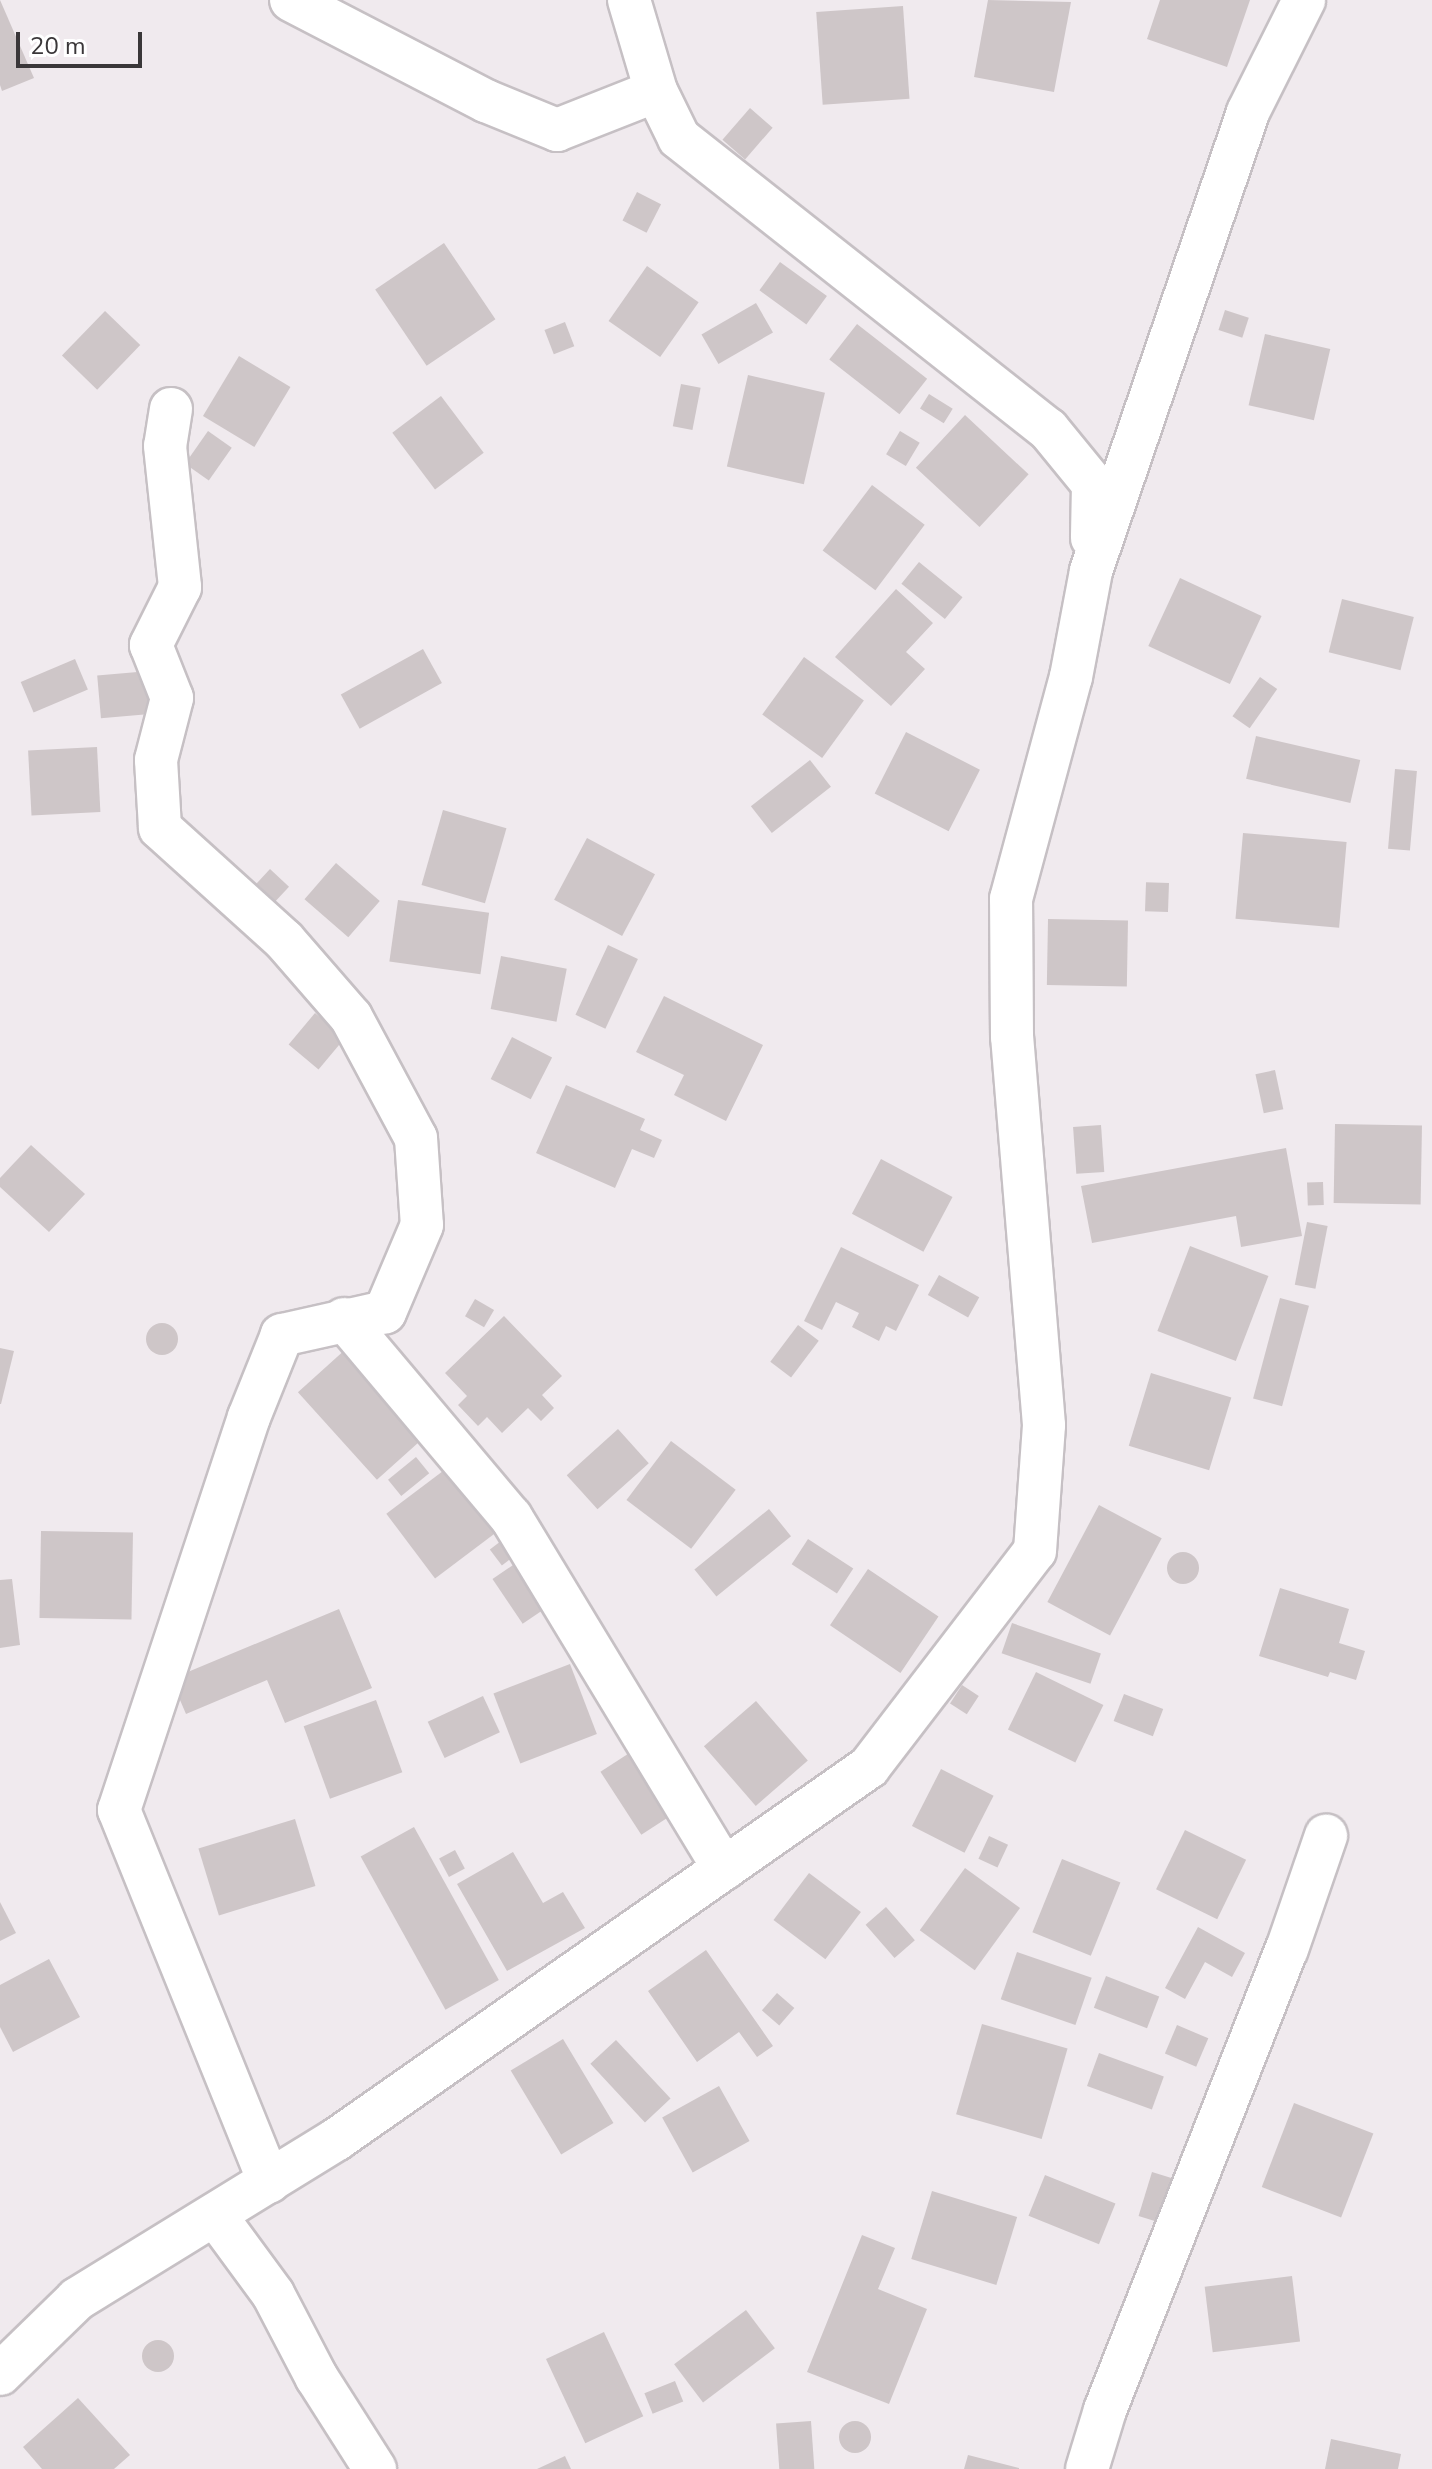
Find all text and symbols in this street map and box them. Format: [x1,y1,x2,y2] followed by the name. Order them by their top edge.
[20,16,146,66] scale bar
[30,30,86,62] text: 20 m

